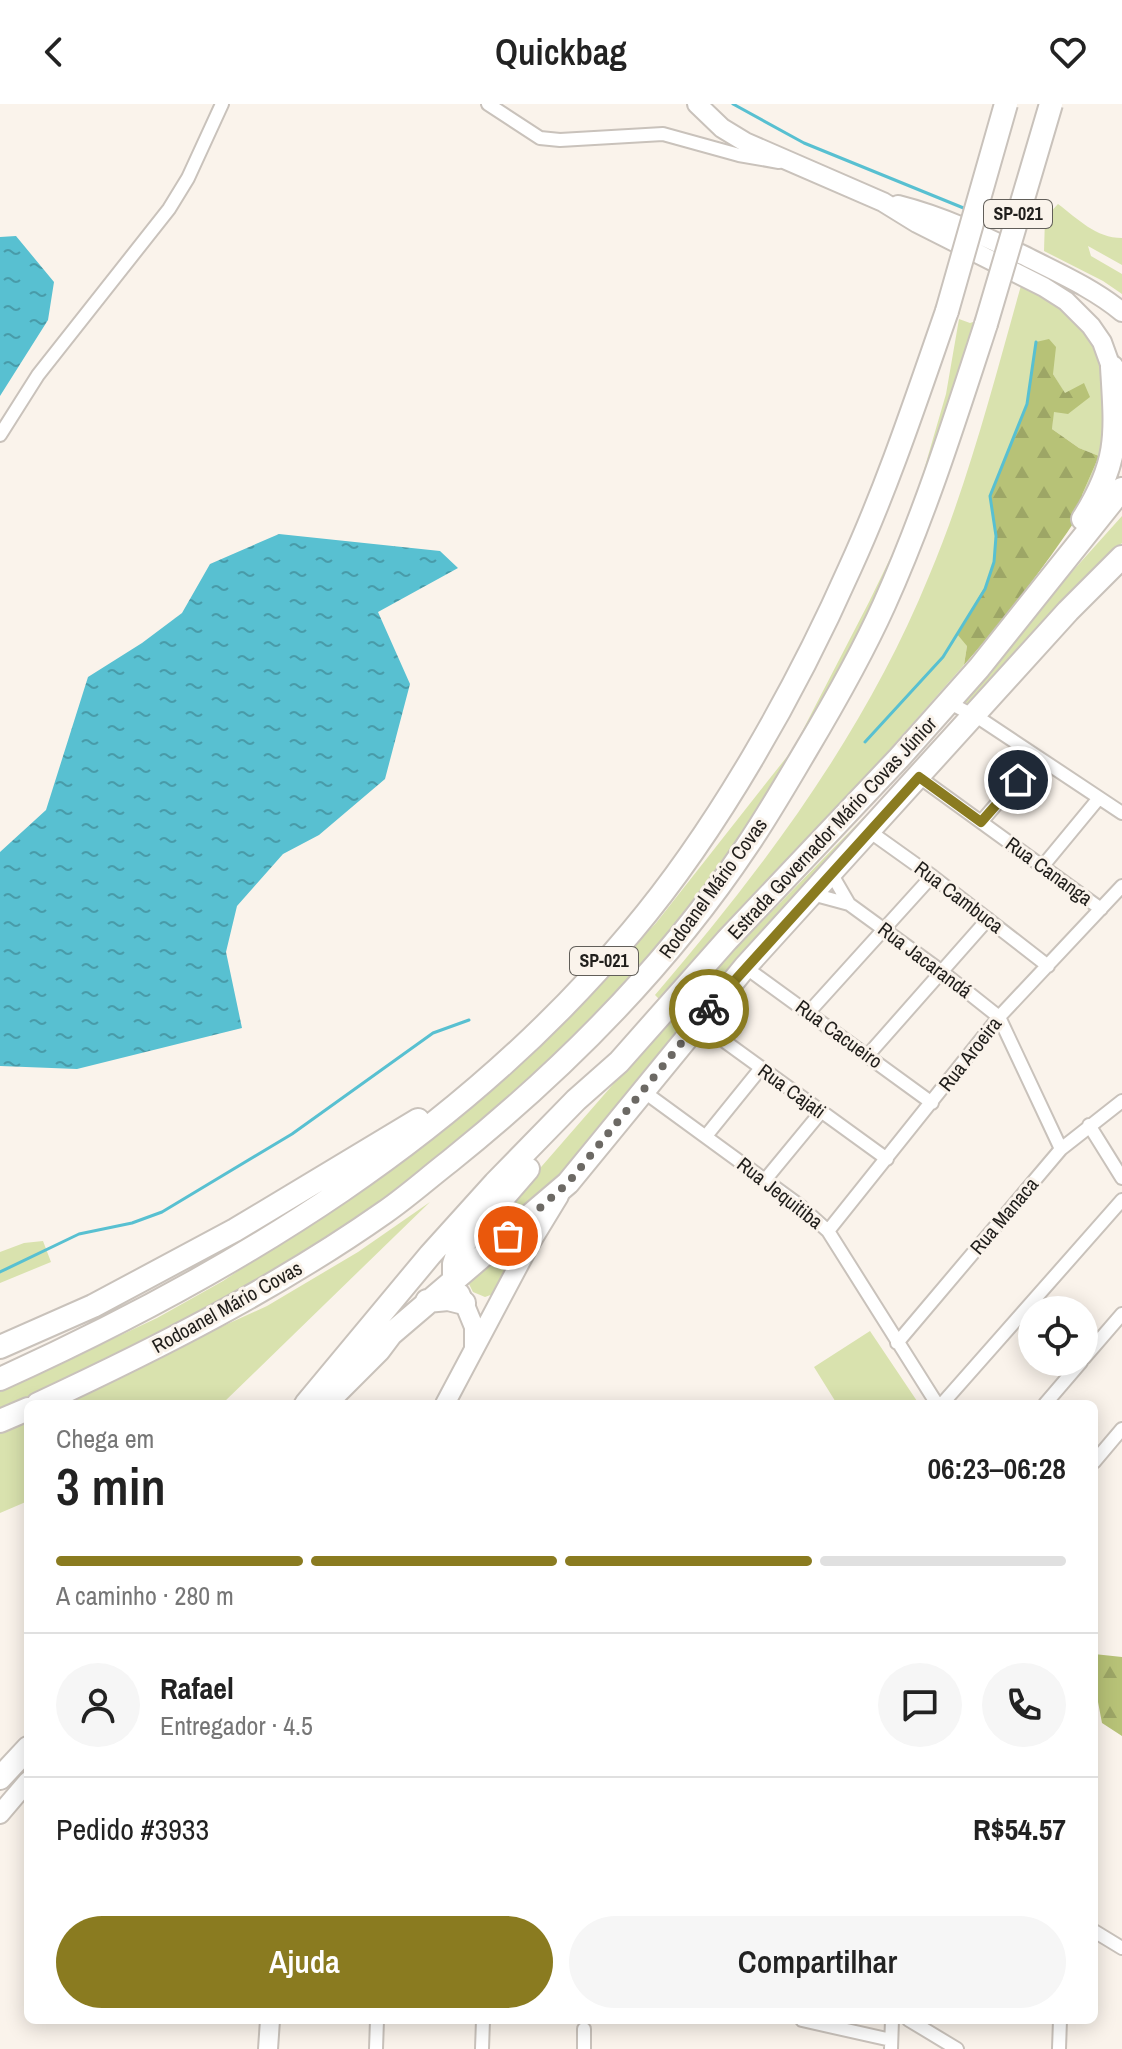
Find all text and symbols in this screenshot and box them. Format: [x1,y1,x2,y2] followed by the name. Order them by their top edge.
[495,28,627,76] text: Quickbag
[32,30,76,74] icon: back
[1046,30,1090,74] icon: heart
[984,200,1052,228] road number: SP-021
[721,710,943,945] street label: Estrada Governador Mário Covas Júnior
[984,746,1052,814] pin
[996,758,1040,802] icon: home
[652,812,773,963] street label: Rodoanel Mário Covas
[1000,830,1098,911] street label: Rua Cananga
[909,854,1009,939] street label: Rua Cambuca
[873,915,978,1004] street label: Rua Jacarandá
[570,947,638,975] road number: SP-021
[669,969,749,1049] courier
[687,987,731,1031] icon: bike
[790,993,888,1074] street label: Rua Cacueiro
[932,1011,1007,1096] street label: Rua Aroeira
[753,1057,832,1124] street label: Rua Cajati
[732,1151,829,1235] street label: Rua Jequitiba
[963,1171,1044,1260] street label: Rua Manaca
[474,1202,542,1270] pin
[486,1214,530,1258] icon: bag
[147,1254,307,1359] street label: Rodoanel Mário Covas
[1018,1296,1098,1376] map controls
[1018,1296,1098,1376] button: locate
[56,1421,154,1456] text: Chega em
[927,1448,1066,1488] text: 06:23–06:28
[56,1451,166,1521] text: 3 min
[56,1578,234,1613] text: A caminho · 280 m
[56,1663,140,1747] button: person
[878,1663,962,1747] button: chat
[982,1663,1066,1747] button: phone
[160,1668,234,1708] text: Rafael
[160,1708,313,1743] text: Entregador · 4.5
[56,1809,209,1849] text: Pedido #3933
[973,1809,1066,1849] text: R$54.57
[56,1916,553,2008] button: Ajuda
[569,1916,1066,2008] button: Compartilhar

